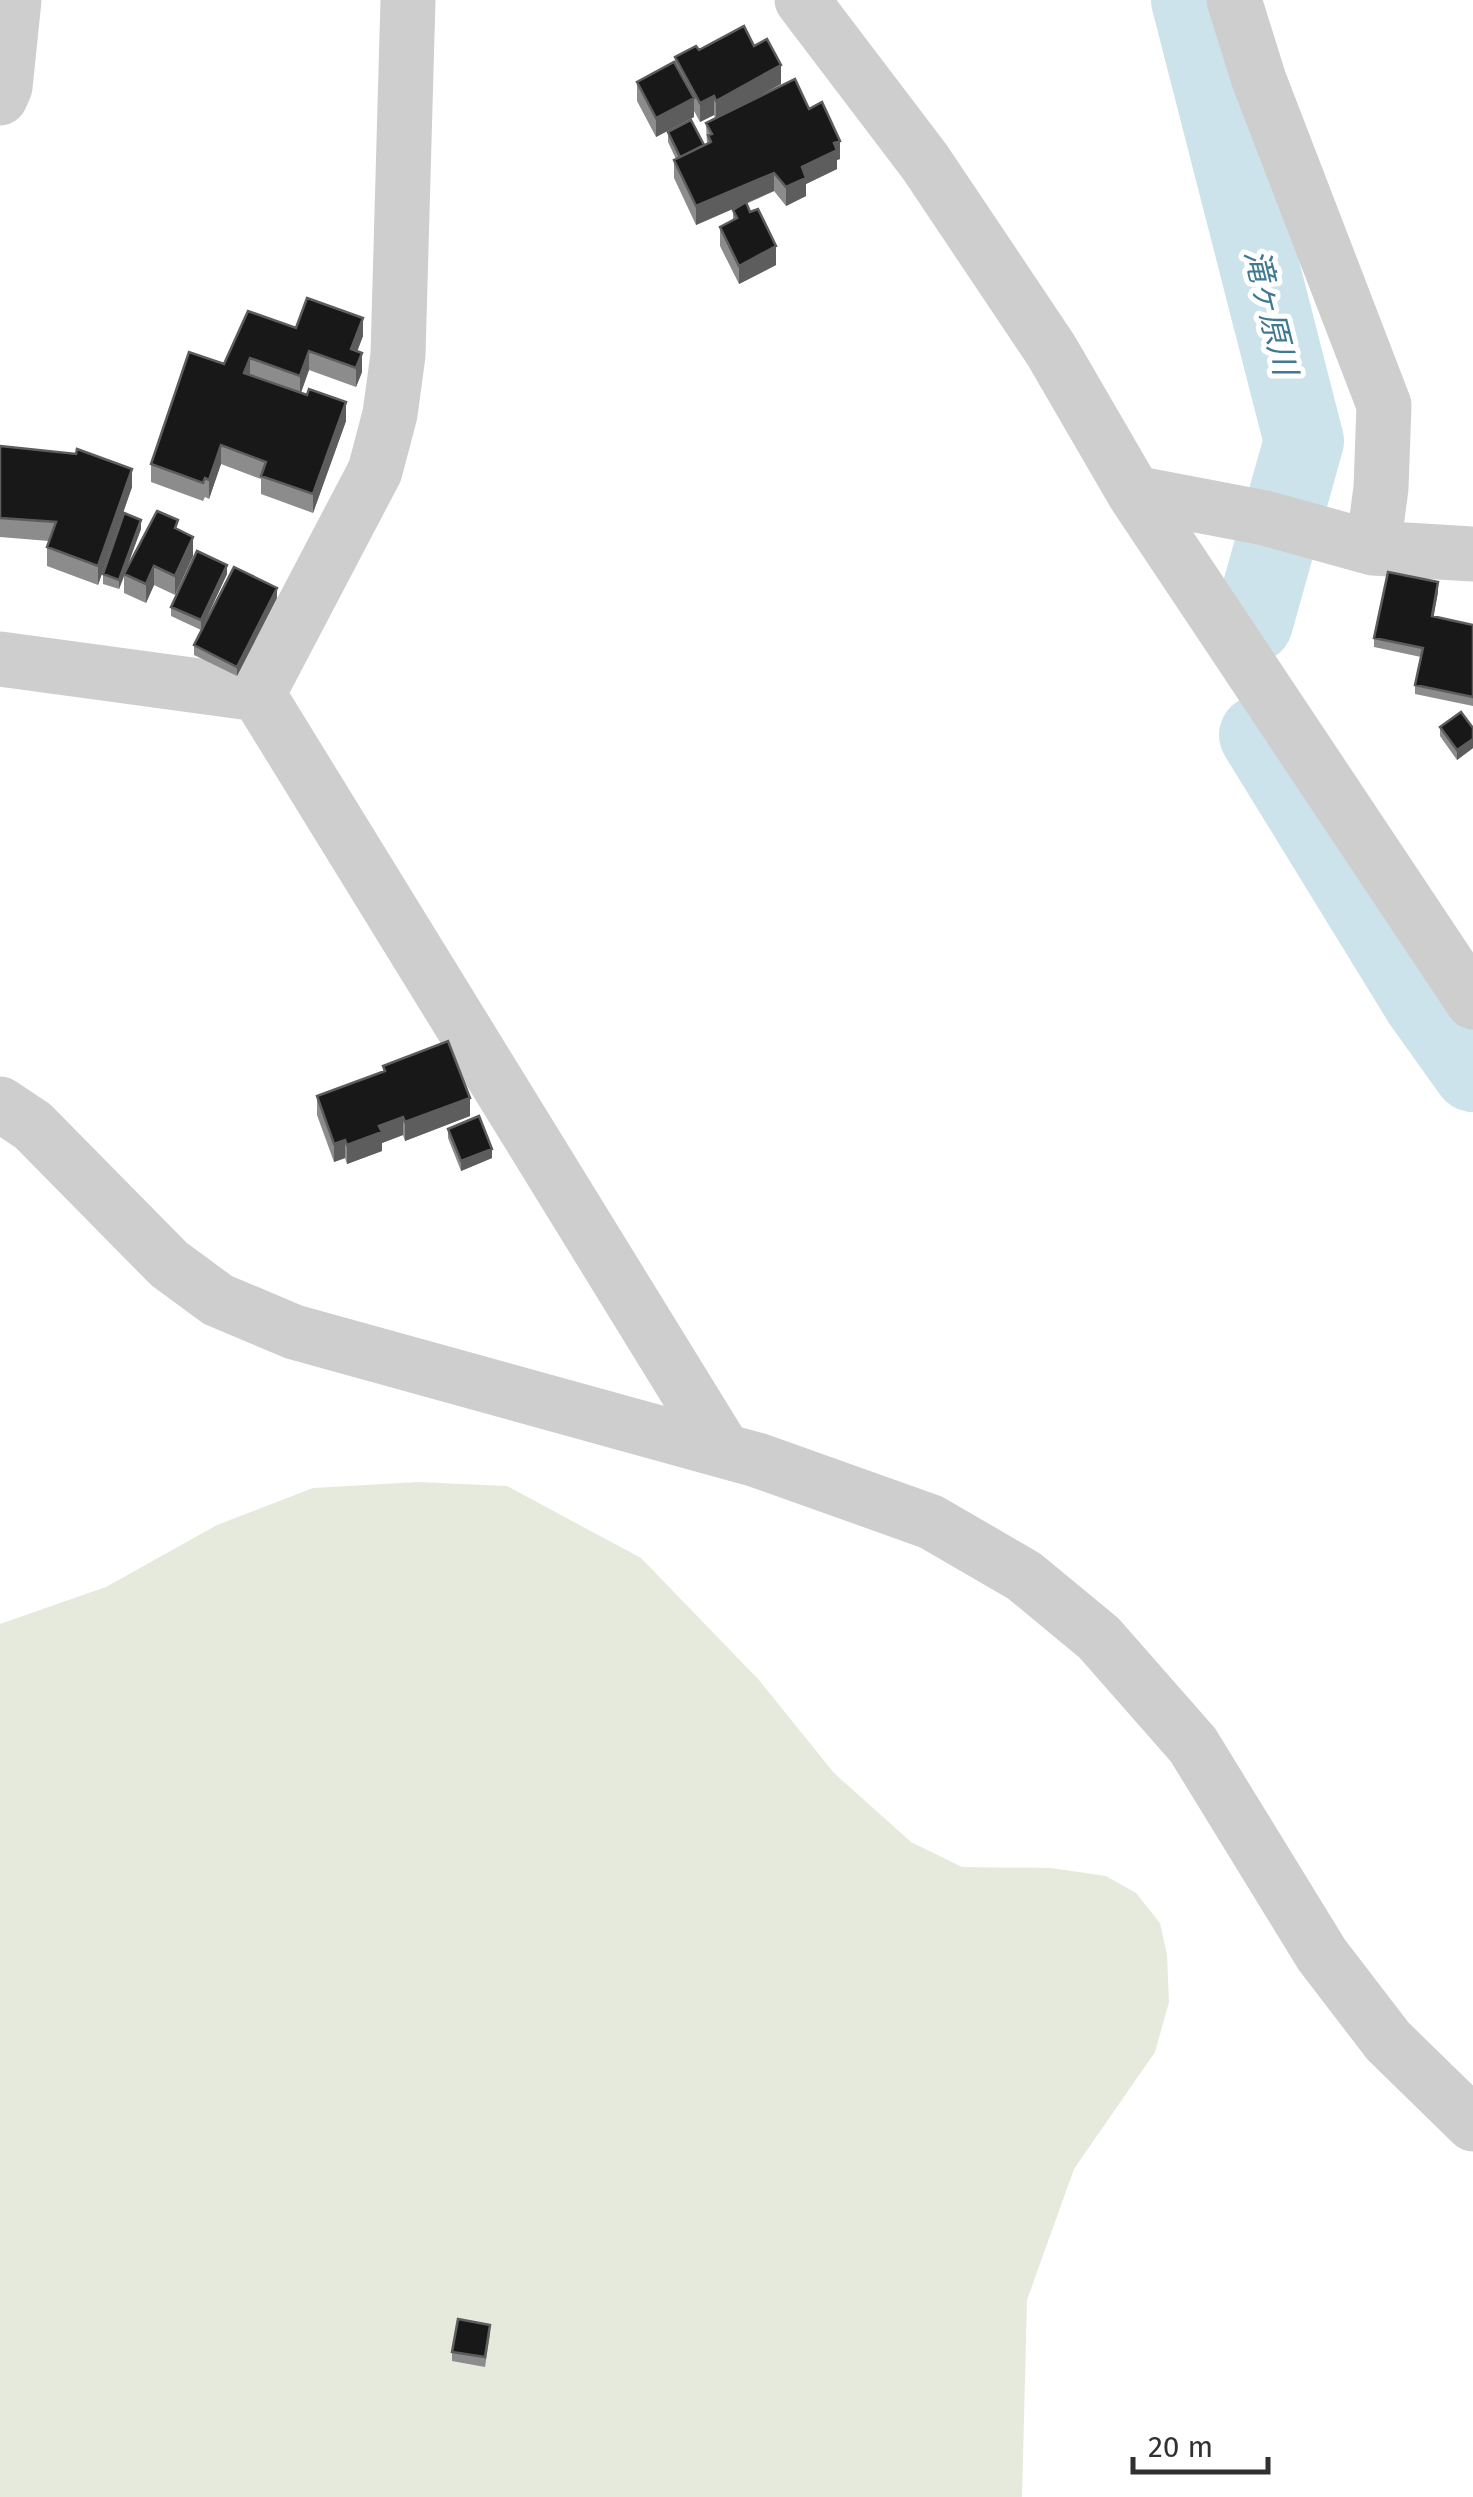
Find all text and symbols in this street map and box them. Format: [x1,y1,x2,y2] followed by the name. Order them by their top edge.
[1237,245,1306,382] water label: 滝ヶ原川
[1133,2412,1268,2474] scale bar
[1148,2429,1213,2465] text: 20 m

